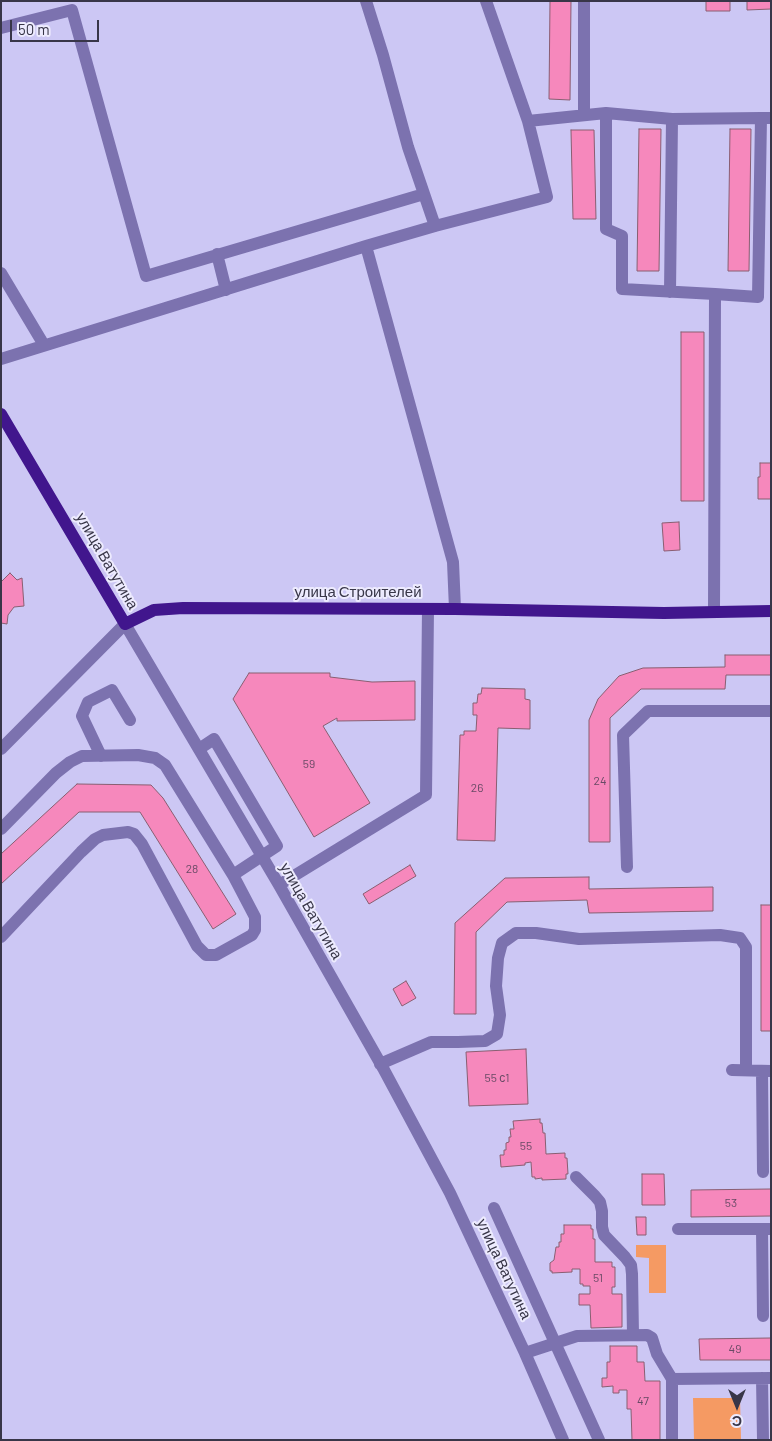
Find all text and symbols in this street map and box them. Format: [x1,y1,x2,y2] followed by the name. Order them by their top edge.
[12,10,101,42] scale bar
[18,20,50,38] text: 50 m
[72,509,142,613] street label: улица Ватутина
[294,583,422,601] street label: улица Строителей
[303,757,315,771] house number: 59
[593,774,607,788] house number: 24
[471,781,483,795] house number: 26
[276,859,346,963] street label: улица Ватутина
[186,862,198,876] house number: 28
[485,1071,509,1085] house number: 55 с1
[520,1139,532,1153] house number: 55
[725,1196,737,1210] house number: 53
[473,1216,535,1322] street label: улица Ватутина
[593,1271,603,1285] house number: 51
[729,1342,741,1356] house number: 49
[712,1381,762,1431] north arrow
[637,1394,649,1408] house number: 47
[732,1413,742,1430] text: С

